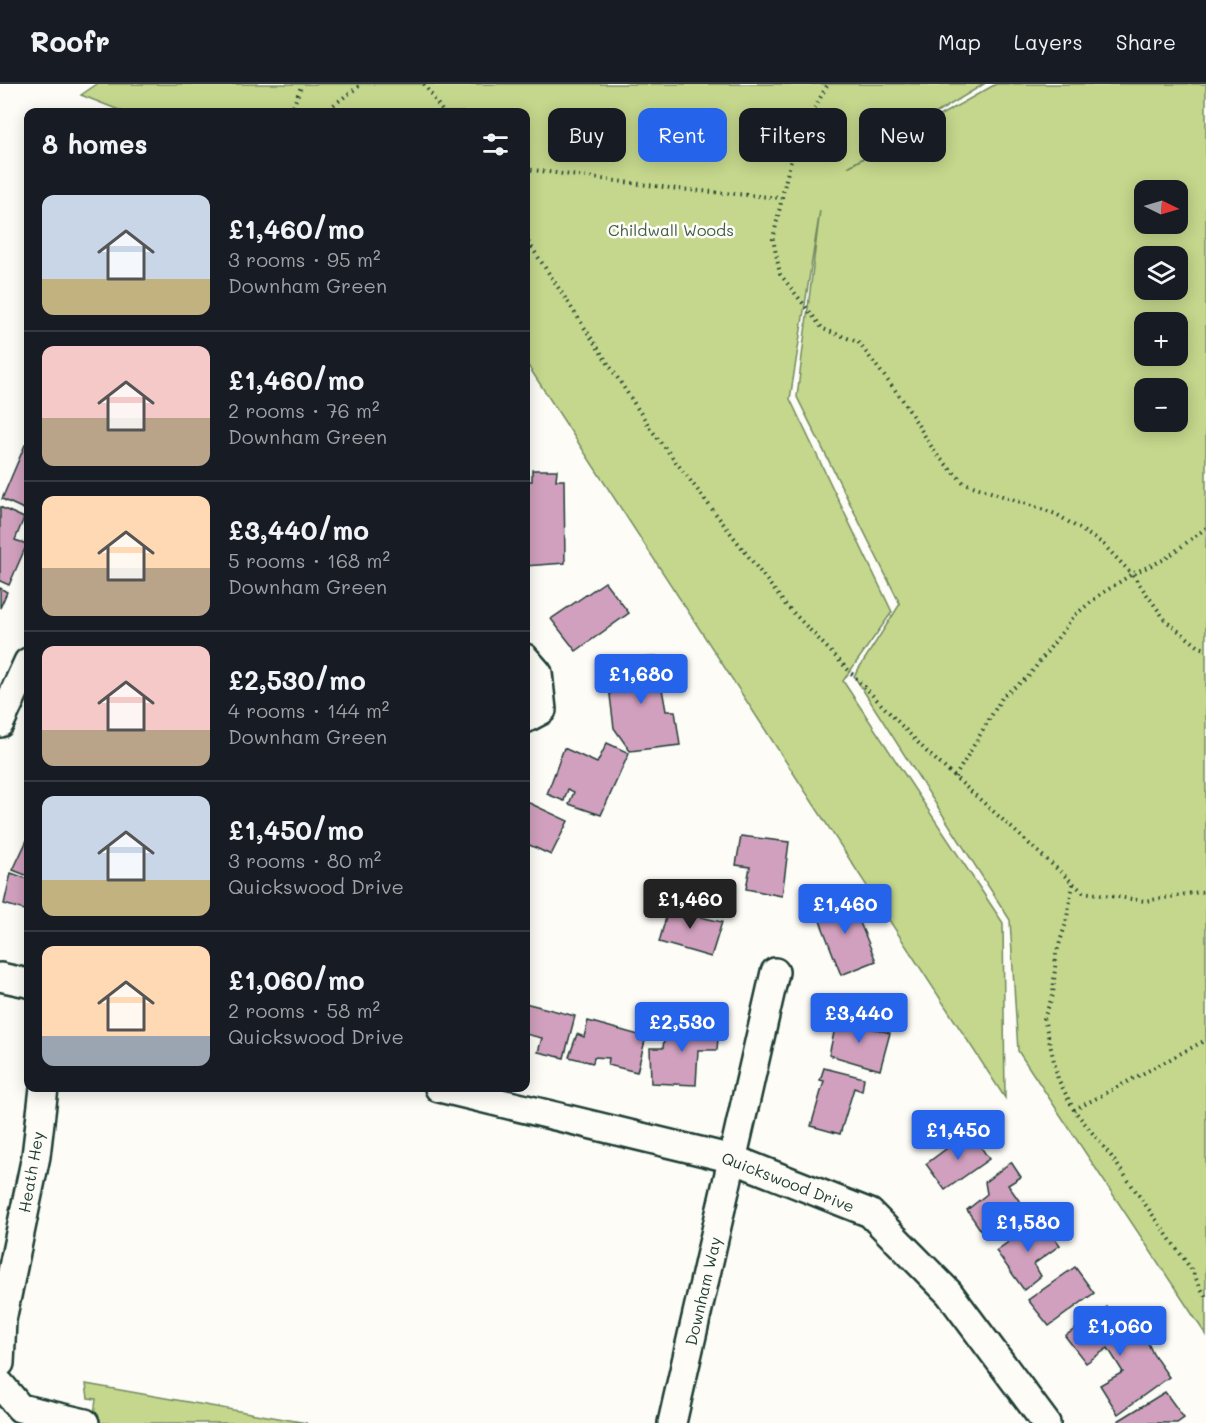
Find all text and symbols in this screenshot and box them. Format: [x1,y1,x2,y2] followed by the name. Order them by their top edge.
[30,23,110,59] text: Roofr
[938,28,981,55] text: Map
[1014,28,1083,55] text: Layers
[1116,28,1176,55] text: Share
[548,108,626,162] chip: Buy
[638,108,727,162] chip: Rent
[739,108,847,162] chip: Filters
[859,108,946,162] chip: New
[42,127,148,161] text: 8 homes
[479,128,512,161] icon: filters
[1134,180,1188,234] north arrow
[1134,180,1188,432] map controls
[228,212,364,246] text: £1,460/mo
[90,219,162,291] icon: home
[608,219,734,240] park label: Childwall Woods
[228,246,380,272] text: 3 rooms · 95 m²
[1134,246,1188,300] button: layers
[228,272,387,298] text: Downham Green
[1134,312,1188,366] button: +
[228,363,364,397] text: £1,460/mo
[90,370,162,442] icon: home
[1134,378,1188,432] button: −
[228,397,380,423] text: 2 rooms · 76 m²
[228,423,387,449] text: Downham Green
[228,513,369,547] text: £3,440/mo
[90,520,162,592] icon: home
[228,547,390,573] text: 5 rooms · 168 m²
[228,573,387,599] text: Downham Green
[592,654,690,705] pin: £1,680
[609,660,673,686] text: £1,680
[228,663,366,697] text: £2,530/mo
[90,670,162,742] icon: home
[228,697,389,723] text: 4 rooms · 144 m²
[228,723,387,749] text: Downham Green
[228,813,364,847] text: £1,450/mo
[90,820,162,892] icon: home
[228,847,381,873] text: 3 rooms · 80 m²
[228,873,404,899] text: Quickswood Drive
[641,879,739,930] pin: £1,460
[796,884,894,935] pin: £1,460
[657,885,723,911] text: £1,460
[812,890,878,916] text: £1,460
[228,963,364,997] text: £1,060/mo
[90,970,162,1042] icon: home
[810,993,908,1044] pin: £3,440
[228,997,380,1023] text: 2 rooms · 58 m²
[825,999,893,1025] text: £3,440
[633,1002,731,1053] pin: £2,530
[649,1008,715,1034] text: £2,530
[228,1023,404,1049] text: Quickswood Drive
[909,1110,1007,1161] pin: £1,450
[926,1116,990,1142] text: £1,450
[13,1130,48,1214] street label: Heath Hey
[719,1147,858,1217] street label: Quickswood Drive
[979,1202,1077,1253] pin: £1,580
[996,1208,1060,1234] text: £1,580
[680,1234,725,1347] street label: Downham Way
[1071,1306,1169,1357] pin: £1,060
[1087,1312,1153,1338] text: £1,060

